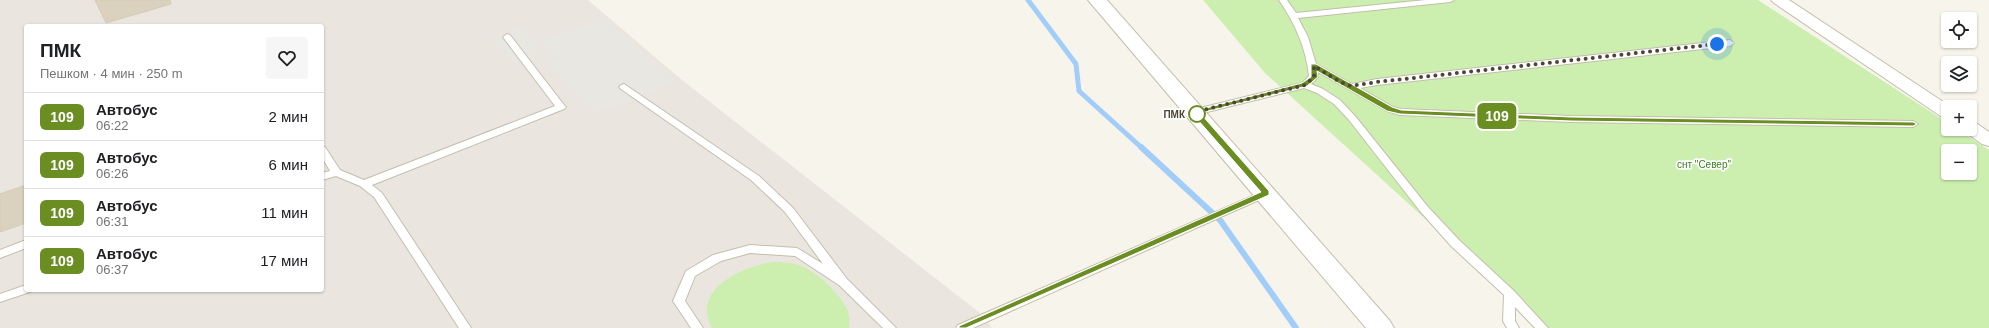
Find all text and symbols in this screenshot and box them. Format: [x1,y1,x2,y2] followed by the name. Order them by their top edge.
[1941,12,1977,180] map controls
[1941,12,1977,48] button: locate
[1707,34,1727,54] your location
[266,37,308,79] button: heart
[40,40,81,61] text: ПМК
[1941,56,1977,92] button: layers
[40,66,182,81] text: Пешком · 4 мин · 250 m
[1941,100,1977,136] button: +
[96,101,158,118] text: Автобус
[1474,103,1520,129] line badge: 109
[1188,105,1206,123] marker: ПМК
[269,108,308,125] text: 2 мин
[1485,108,1509,124] text: 109
[50,109,74,125] text: 109
[1163,109,1186,120] place label: ПМК
[96,118,129,133] text: 06:22
[1941,144,1977,180] button: −
[96,149,158,166] text: Автобус
[269,156,308,173] text: 6 мин
[50,157,74,173] text: 109
[1677,159,1731,170] park label: снт "Север"
[96,166,129,181] text: 06:26
[96,197,158,214] text: Автобус
[261,204,308,221] text: 11 мин
[50,205,74,221] text: 109
[96,214,129,229] text: 06:31
[96,245,158,262] text: Автобус
[260,252,308,269] text: 17 мин
[50,253,74,269] text: 109
[96,262,129,277] text: 06:37

